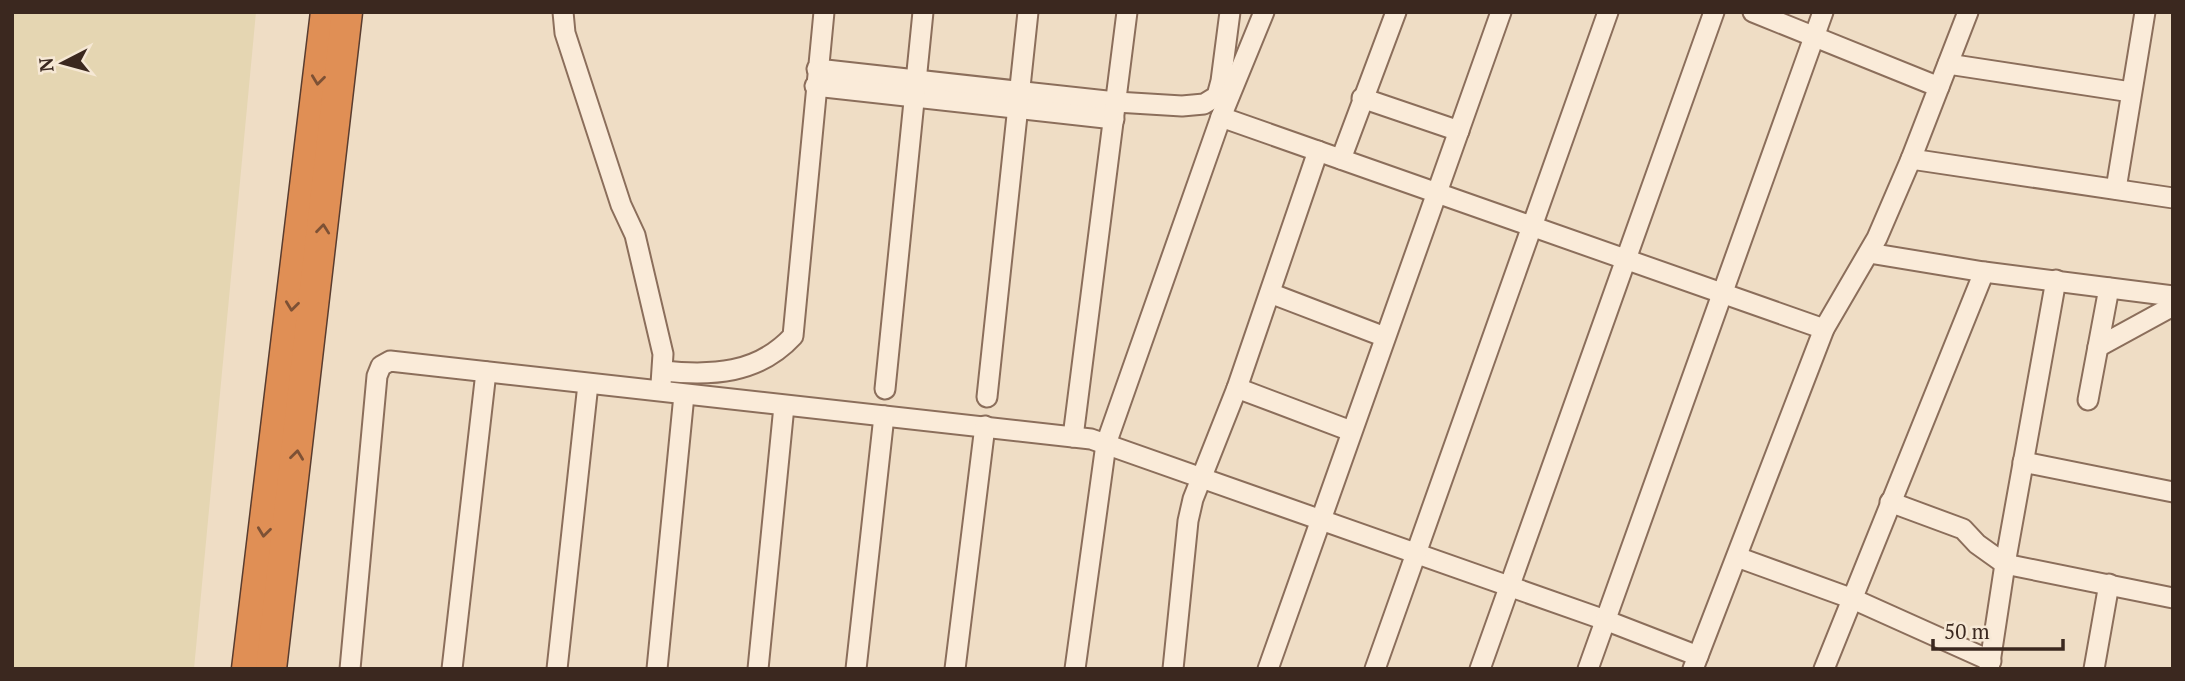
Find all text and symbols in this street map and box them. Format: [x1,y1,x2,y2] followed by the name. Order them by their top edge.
[28,28,98,98] north arrow
[32,56,59,73] text: N
[311,74,326,86] one-way arrow
[315,223,330,234] one-way arrow
[284,300,299,312] one-way arrow
[289,449,304,461] one-way arrow
[257,526,272,538] one-way arrow
[1933,608,2062,652] scale bar
[1944,617,1990,645] text: 50 m

